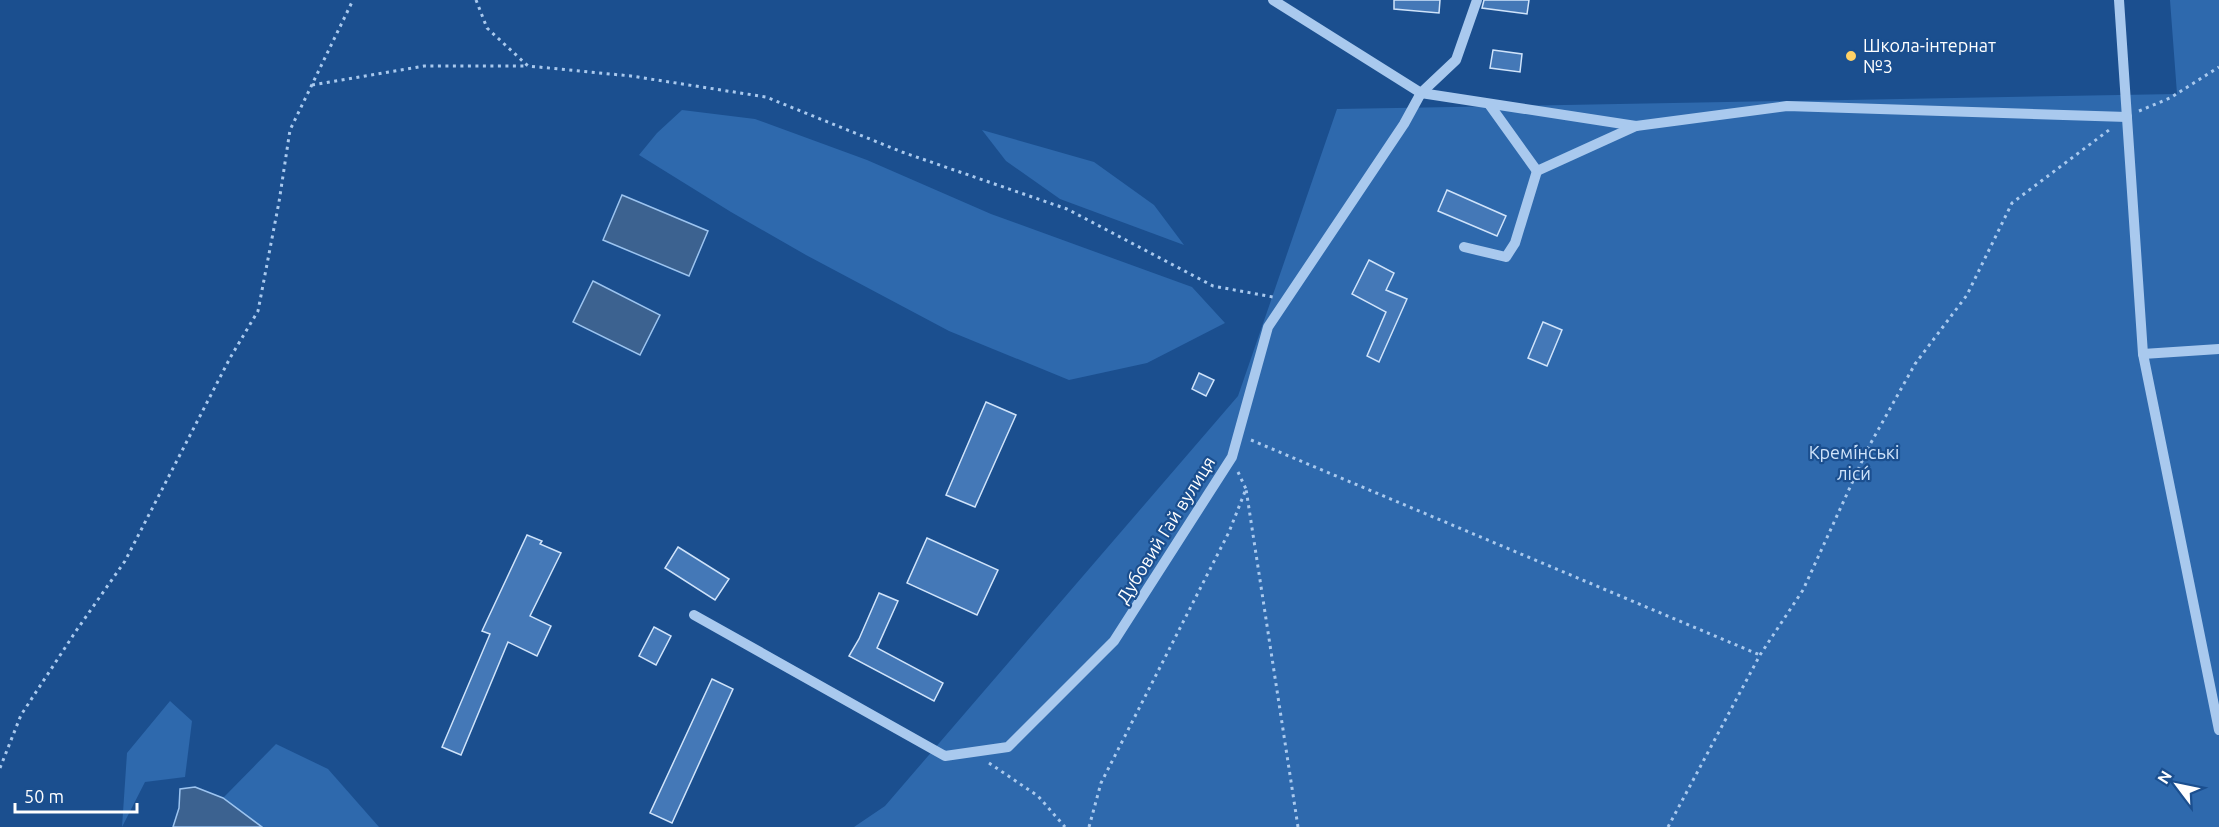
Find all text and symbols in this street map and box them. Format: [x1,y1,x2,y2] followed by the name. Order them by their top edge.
[1863,35,1996,76] place label: Школа-інтернат №3
[1844,49,1858,63] marker: Школа-інтернат №3
[1809,442,1899,483] park label: Кремі́нські ліси́
[1112,452,1218,607] street label: Дубовий Гай вулиця
[2147,755,2207,815] north arrow
[2153,767,2175,787] text: N
[15,776,136,814] scale bar
[24,786,64,806] text: 50 m

